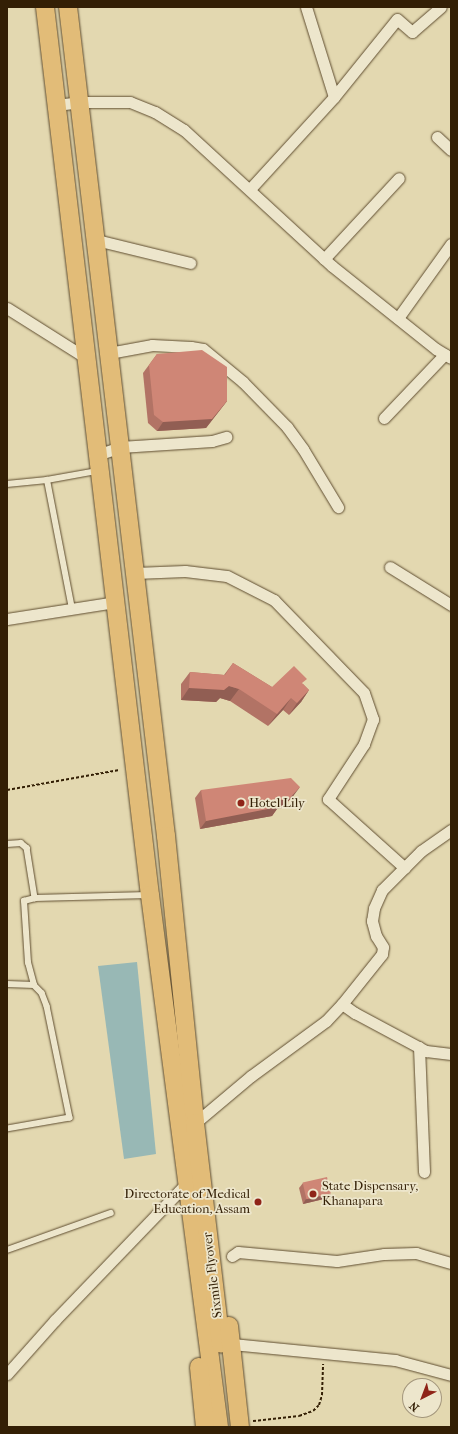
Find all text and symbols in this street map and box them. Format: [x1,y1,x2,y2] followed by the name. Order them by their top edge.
[249,795,305,811] place label: Hotel Lily
[236,798,246,808] marker: Hotel Lily
[322,1179,418,1210] place label: State Dispensary, Khanapara
[124,1187,250,1218] place label: Directorate of Medical Education, Assam
[307,1188,319,1200] marker: State Dispensary, Khanapara
[253,1197,263,1207] marker: Directorate of Medical Education, Assam
[200,1231,226,1319] street label: Sixmile Flyover
[402,1378,442,1418] north arrow
[407,1399,422,1414] text: N

